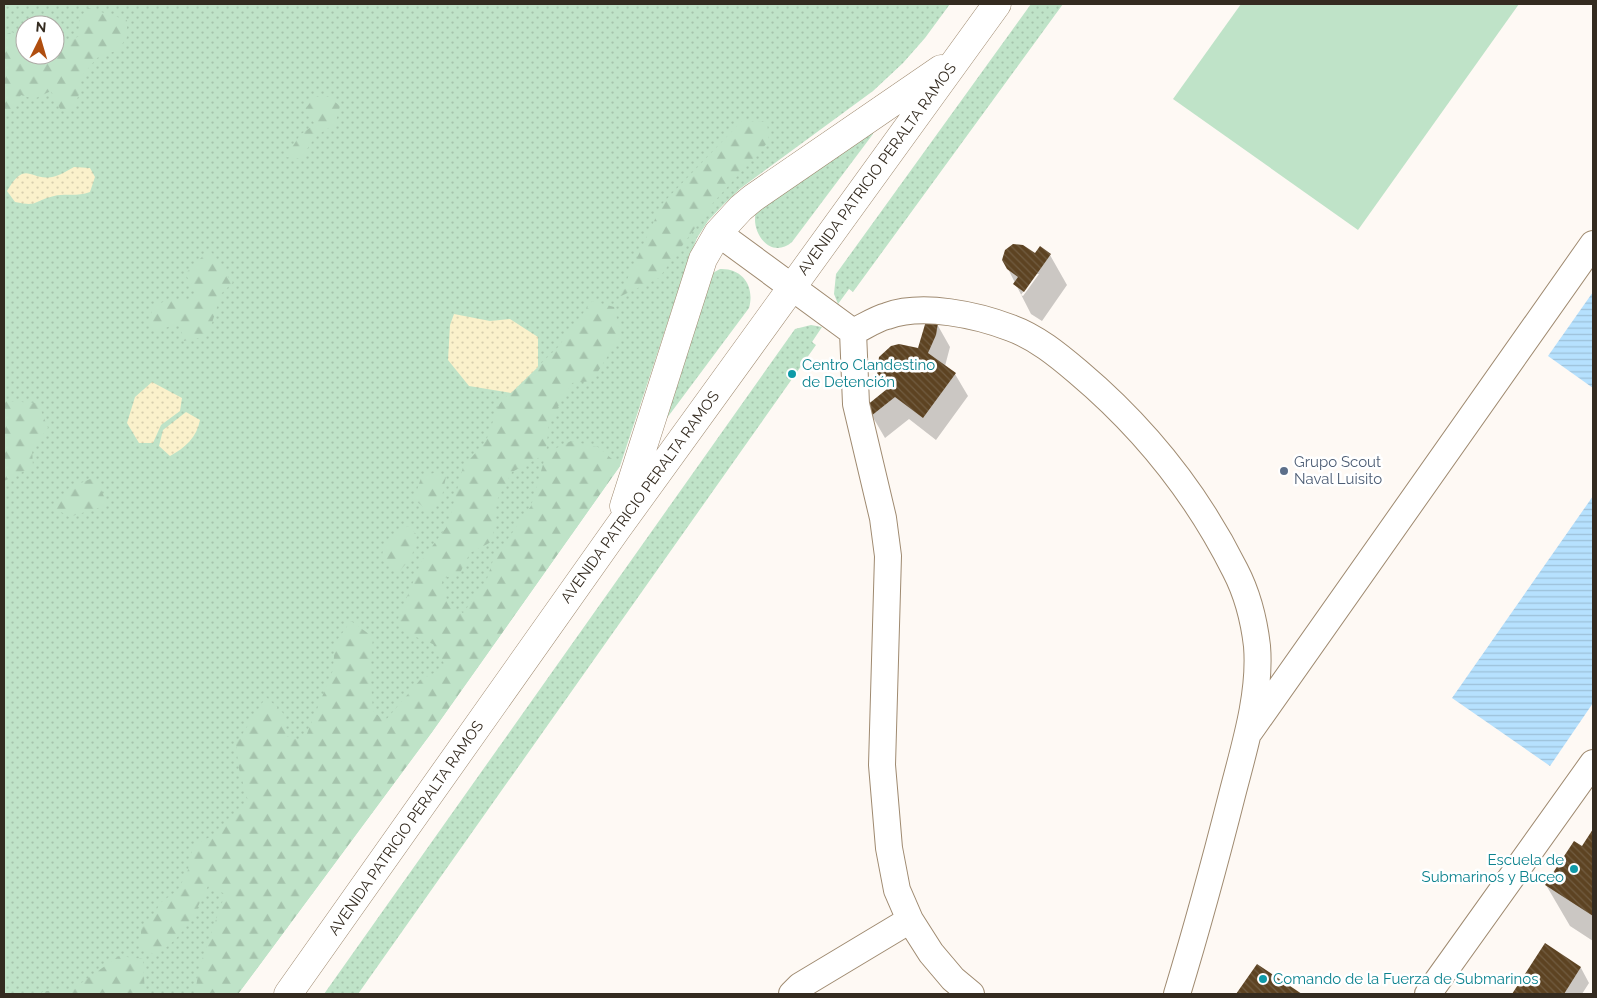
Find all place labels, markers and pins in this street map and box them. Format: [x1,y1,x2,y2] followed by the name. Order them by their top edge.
[802,356,935,391] place label: Centro Clandestino de Detención
[786,368,798,380] marker: Centro Clandestino de Detención
[1294,453,1382,488] place label: Grupo Scout Naval Luisito
[1278,465,1290,477] marker: Grupo Scout Naval Luisito
[1422,851,1564,886] place label: Escuela de Submarinos y Buceo
[1568,863,1580,875] marker: Escuela de Submarinos y Buceo
[1273,970,1538,988] place label: Comando de la Fuerza de Submarinos
[1257,973,1269,985] marker: Comando de la Fuerza de Submarinos

